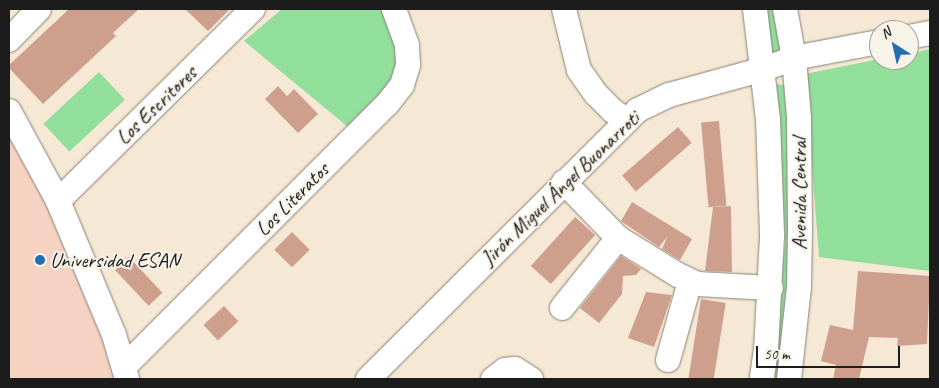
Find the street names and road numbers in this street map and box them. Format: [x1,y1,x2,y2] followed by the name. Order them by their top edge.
[111,61,201,149] street label: Los Escritores
[476,106,644,270] street label: Jirón Miguel Ángel Buonarroti
[786,138,812,250] street label: Avenida Central
[250,157,334,241] street label: Los Literatos

